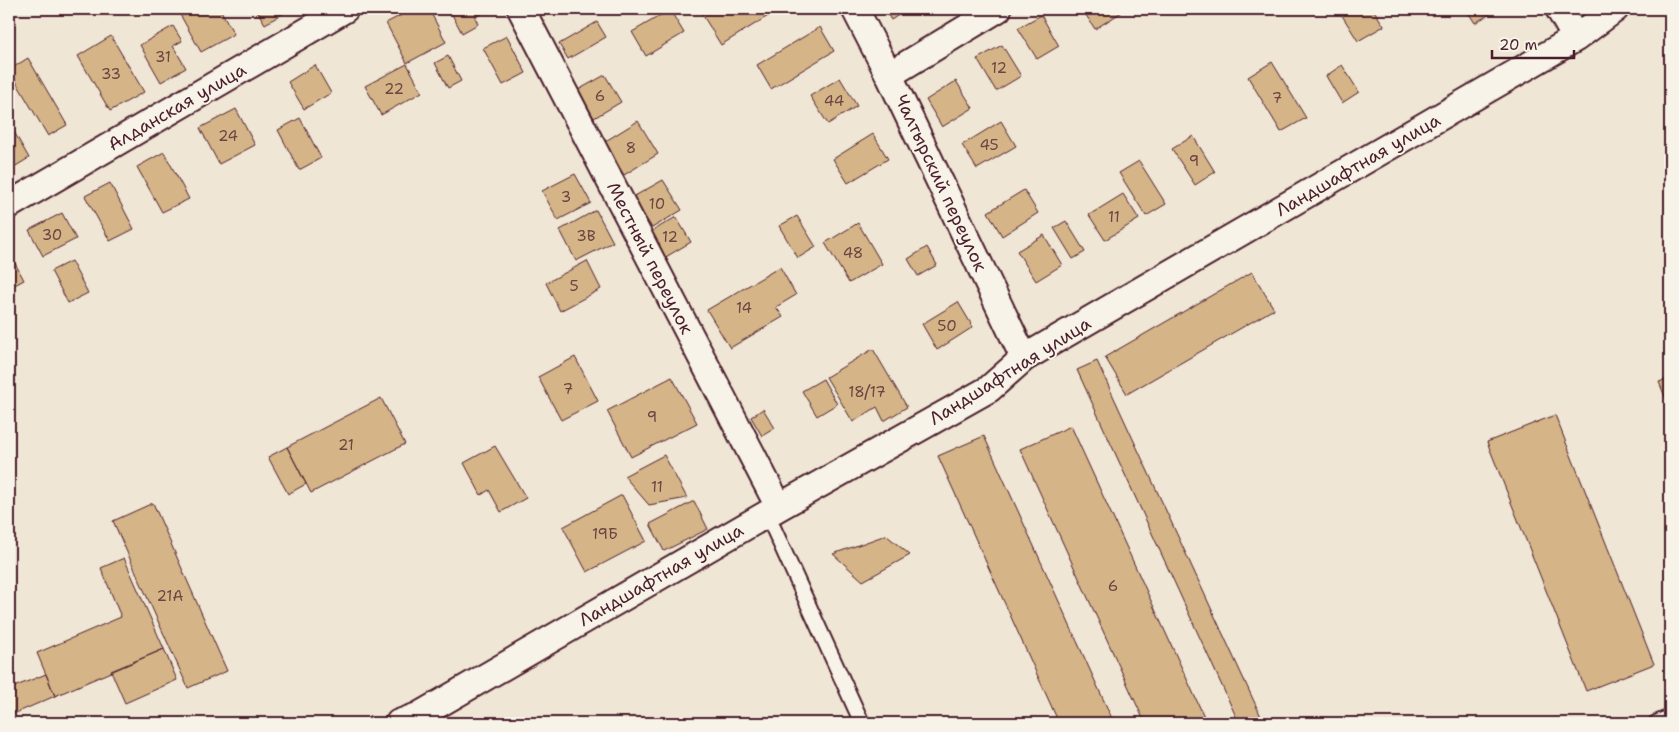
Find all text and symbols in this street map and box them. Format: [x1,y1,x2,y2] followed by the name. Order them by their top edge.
[1492,28,1574,60] scale bar
[1499,35,1538,55] text: 20 m
[155,47,171,67] house number: 31
[103,58,251,156] street label: Алданская улица
[991,58,1007,78] house number: 12
[101,64,121,84] house number: 33
[384,79,404,99] house number: 22
[595,86,605,106] house number: 6
[1272,88,1282,108] house number: 7
[824,91,844,111] house number: 44
[889,91,993,276] street label: Чалтырский переулок
[1271,108,1445,222] street label: Ландшафтная улица
[218,126,238,146] house number: 24
[979,135,999,155] house number: 45
[626,138,636,158] house number: 8
[1189,151,1199,171] house number: 9
[601,178,699,339] street label: Местный переулок
[561,187,571,207] house number: 3
[649,194,665,214] house number: 10
[1108,207,1120,227] house number: 11
[42,225,62,245] house number: 30
[576,226,596,246] house number: 3В
[662,227,678,247] house number: 12
[843,243,863,263] house number: 48
[569,276,579,296] house number: 5
[736,298,752,318] house number: 14
[925,311,1095,431] street label: Ландшафтная улица
[937,316,957,336] house number: 50
[563,379,573,399] house number: 7
[848,382,886,402] house number: 18/17
[647,407,657,427] house number: 9
[338,435,354,455] house number: 21
[651,477,663,497] house number: 11
[574,518,748,632] street label: Ландшафтная улица
[592,524,618,544] house number: 19Б
[1108,576,1118,596] house number: 6
[157,586,184,606] house number: 21А

